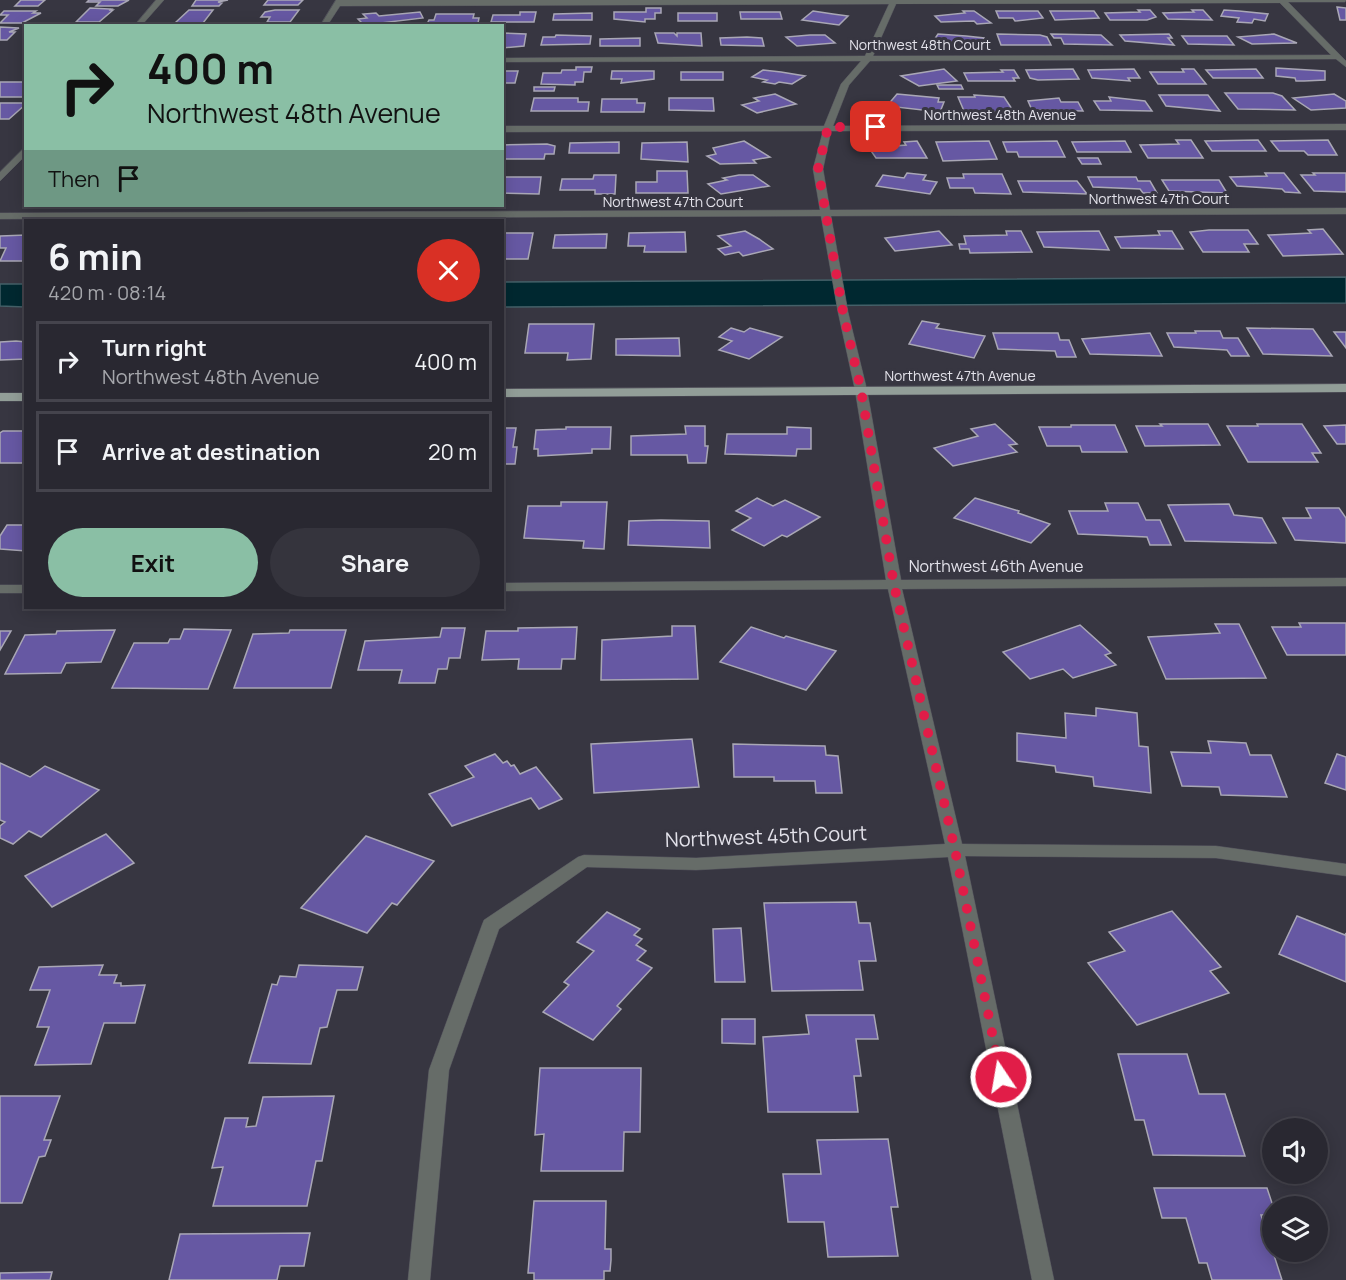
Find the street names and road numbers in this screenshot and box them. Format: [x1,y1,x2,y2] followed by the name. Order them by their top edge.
[849,35,991,54] street label: Northwest 48th Court
[924,105,1076,124] street label: Northwest 48th Avenue
[1089,189,1230,208] street label: Northwest 47th Court
[603,192,744,211] street label: Northwest 47th Court
[884,366,1036,385] street label: Northwest 47th Avenue
[909,555,1083,577] street label: Northwest 46th Avenue
[664,819,868,853] street label: Northwest 45th Court

